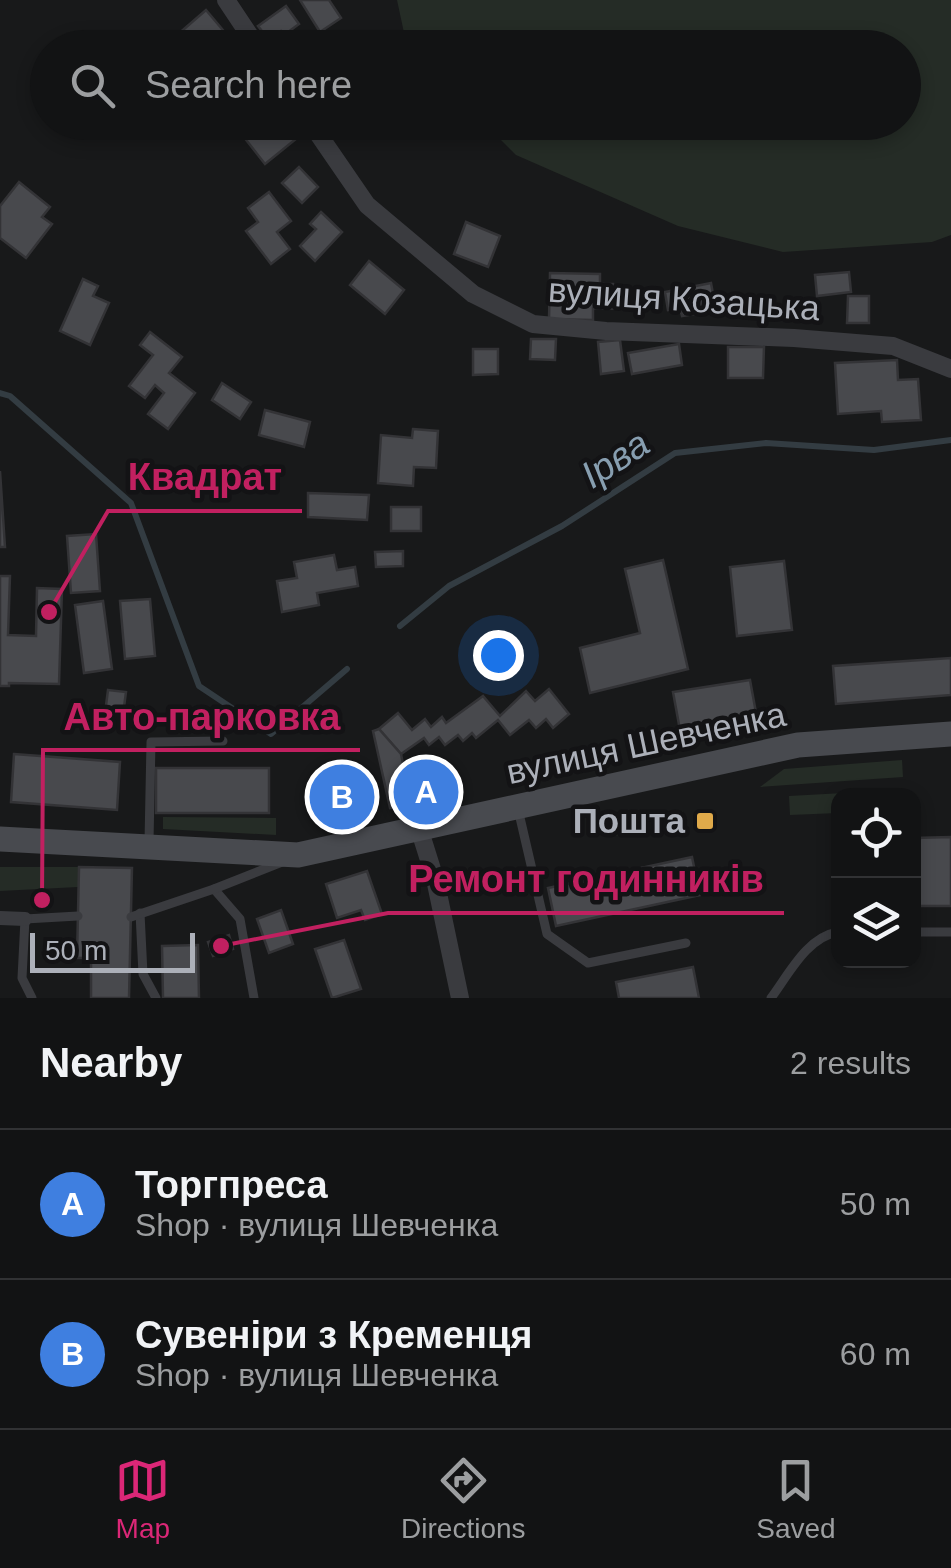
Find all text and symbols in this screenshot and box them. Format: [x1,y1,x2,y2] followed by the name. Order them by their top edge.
[30,30,921,140] search box
[65,58,120,113] icon: search
[145,64,352,106] text: Search here
[547,270,822,327] street label: вулиця Козацька
[573,422,657,496] water label: Ірва
[108,443,302,511] callout: Квадрат
[128,456,282,498] text: Квадрат
[473,630,524,681] your location
[43,682,360,750] callout: Авто-парковка
[503,694,790,791] street label: вулиця Шевченка
[64,696,341,738] text: Авто-парковка
[394,754,458,830] pin: A
[310,760,374,834] pin: B
[831,788,921,968] map controls
[831,788,921,878] button: locate
[573,801,686,840] place label: Пошта
[694,810,716,832] marker: Пошта
[388,845,784,913] callout: Ремонт годинників
[408,858,764,900] text: Ремонт годинників
[831,878,921,968] button: layers
[30,928,195,973] scale bar
[45,935,107,966] text: 50 m
[40,1039,182,1086] text: Nearby
[790,1045,911,1081] text: 2 results
[135,1164,328,1206] text: Торгпреса
[61,1186,84,1222] text: A
[840,1186,911,1222] text: 50 m
[135,1207,498,1243] text: Shop · вулиця Шевченка
[135,1314,532,1356] text: Сувеніри з Кременця
[61,1336,84,1372] text: B
[840,1336,911,1372] text: 60 m
[135,1357,498,1393] text: Shop · вулиця Шевченка
[115,1453,170,1545] tab: Map
[401,1453,526,1545] tab: Directions
[756,1453,836,1545] tab: Saved

